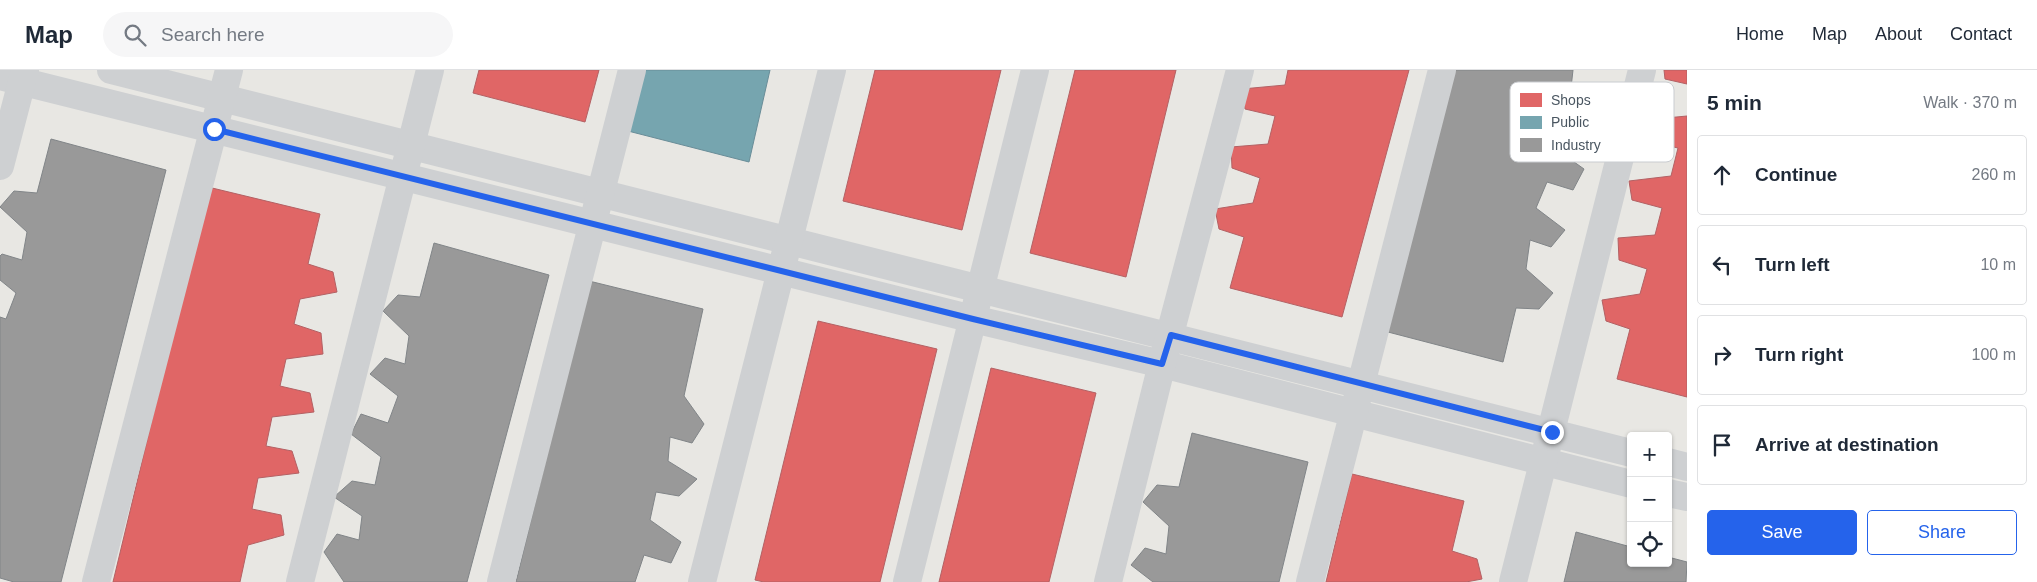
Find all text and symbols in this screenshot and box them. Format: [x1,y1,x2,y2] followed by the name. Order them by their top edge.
[103,12,453,57] search box
[25,21,73,48] text: Map
[121,21,149,49] icon: search
[161,24,265,45] text: Search here
[1736,24,1784,44] text: Home
[1812,24,1847,44] text: Map
[1875,24,1922,44] text: About
[1950,24,2012,44] text: Contact
[1510,82,1674,162] legend
[1707,91,1762,114] text: 5 min
[1551,92,1591,108] text: Shops
[1923,94,2017,111] text: Walk · 370 m
[1551,114,1589,130] text: Public
[203,118,226,141] route start
[1551,137,1601,153] text: Industry
[1708,161,1736,189] icon: ahead
[1755,164,1837,185] text: Continue
[1972,166,2016,183] text: 260 m
[1708,251,1736,279] icon: left
[1755,254,1830,275] text: Turn left
[1980,256,2016,273] text: 10 m
[1708,341,1736,369] icon: right
[1755,344,1843,365] text: Turn right
[1972,346,2016,363] text: 100 m
[1541,421,1564,444] route end
[1708,431,1736,459] icon: arrive
[1627,432,1672,567] map controls
[1627,432,1672,477] button: +
[1755,434,1939,455] text: Arrive at destination
[1627,477,1672,522] button: −
[1707,510,1857,555] button: Save
[1867,510,2017,555] button: Share
[1627,522,1672,567] button: locate

